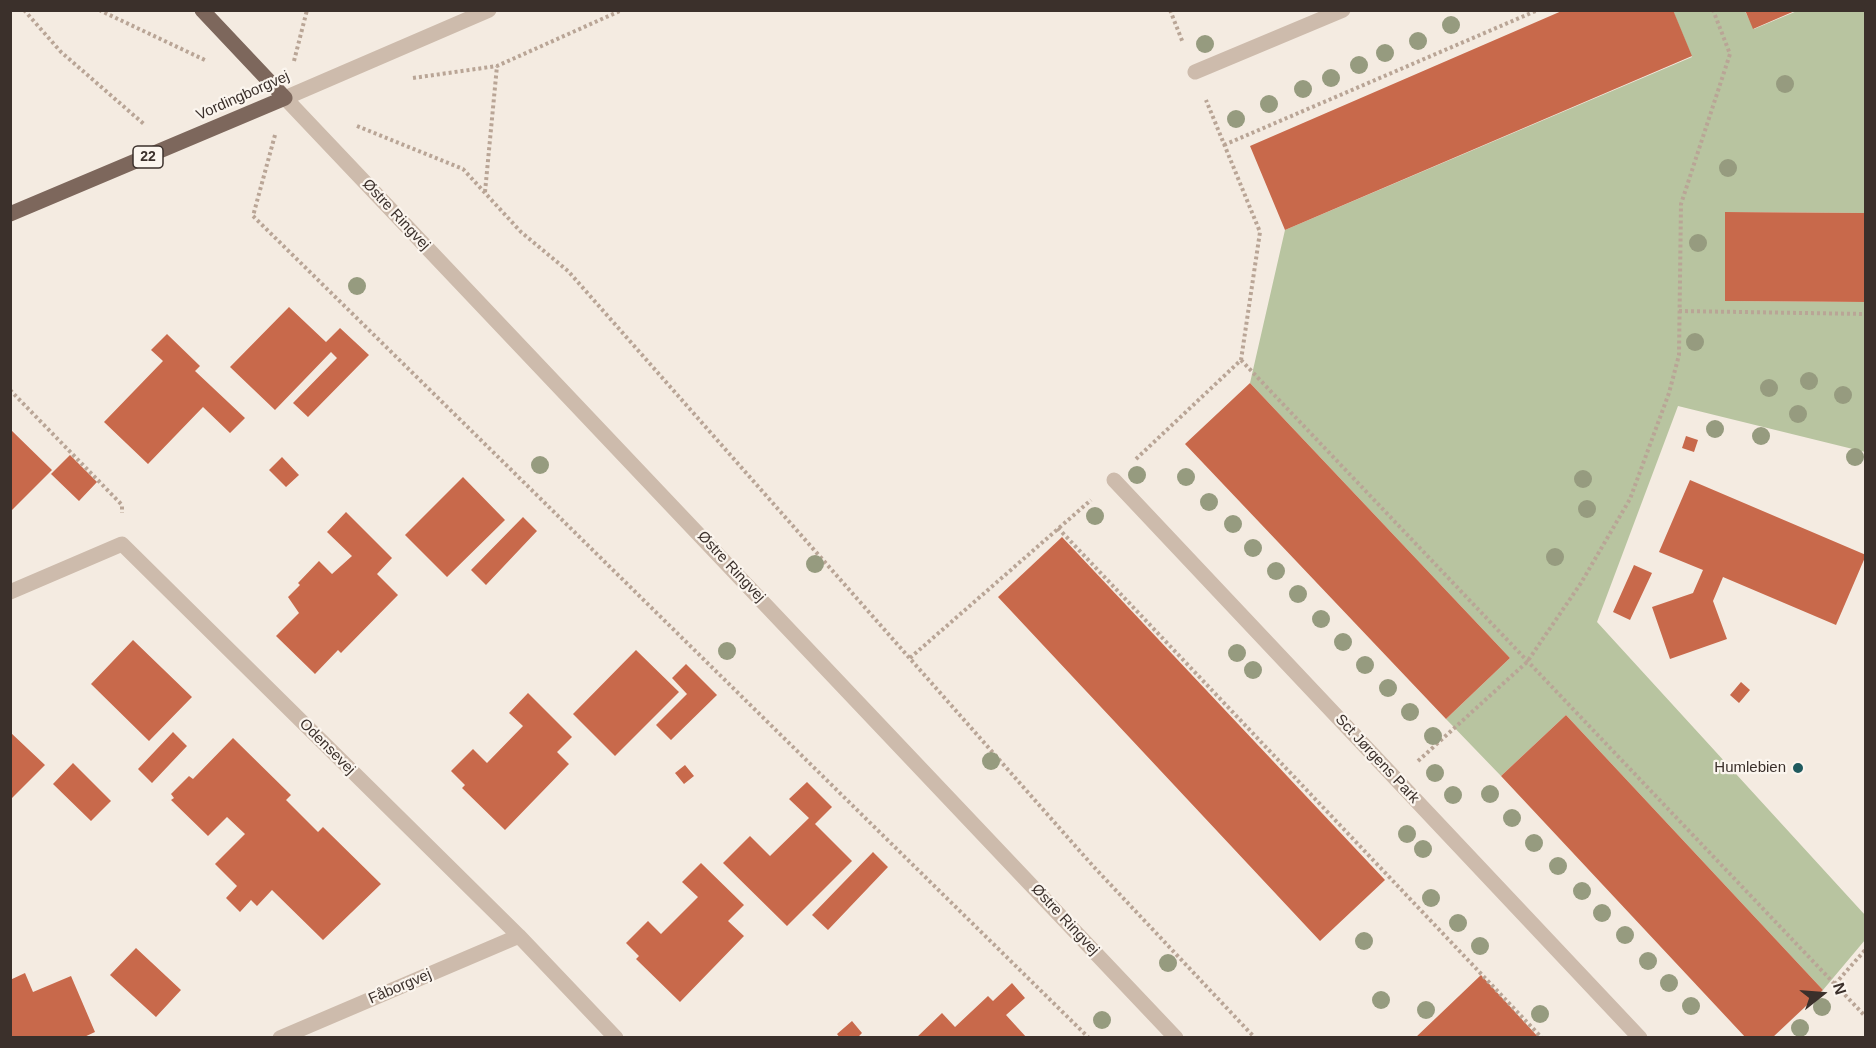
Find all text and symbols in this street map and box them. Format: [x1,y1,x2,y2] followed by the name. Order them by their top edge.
[194,67,292,125] street label: Vordingborgvej
[133,146,163,168] road number: 22
[358,176,434,254] street label: Østre Ringvej
[693,528,769,606] street label: Østre Ringvej
[1331,711,1423,807] street label: Sct Jørgens Park
[295,715,359,779] street label: Odensevej
[1714,759,1786,777] place label: Humlebien
[1791,761,1805,775] marker: Humlebien
[1027,881,1103,959] street label: Østre Ringvej
[1792,964,1852,1024] north arrow
[366,966,434,1008] street label: Fåborgvej
[1830,981,1850,997] text: N

